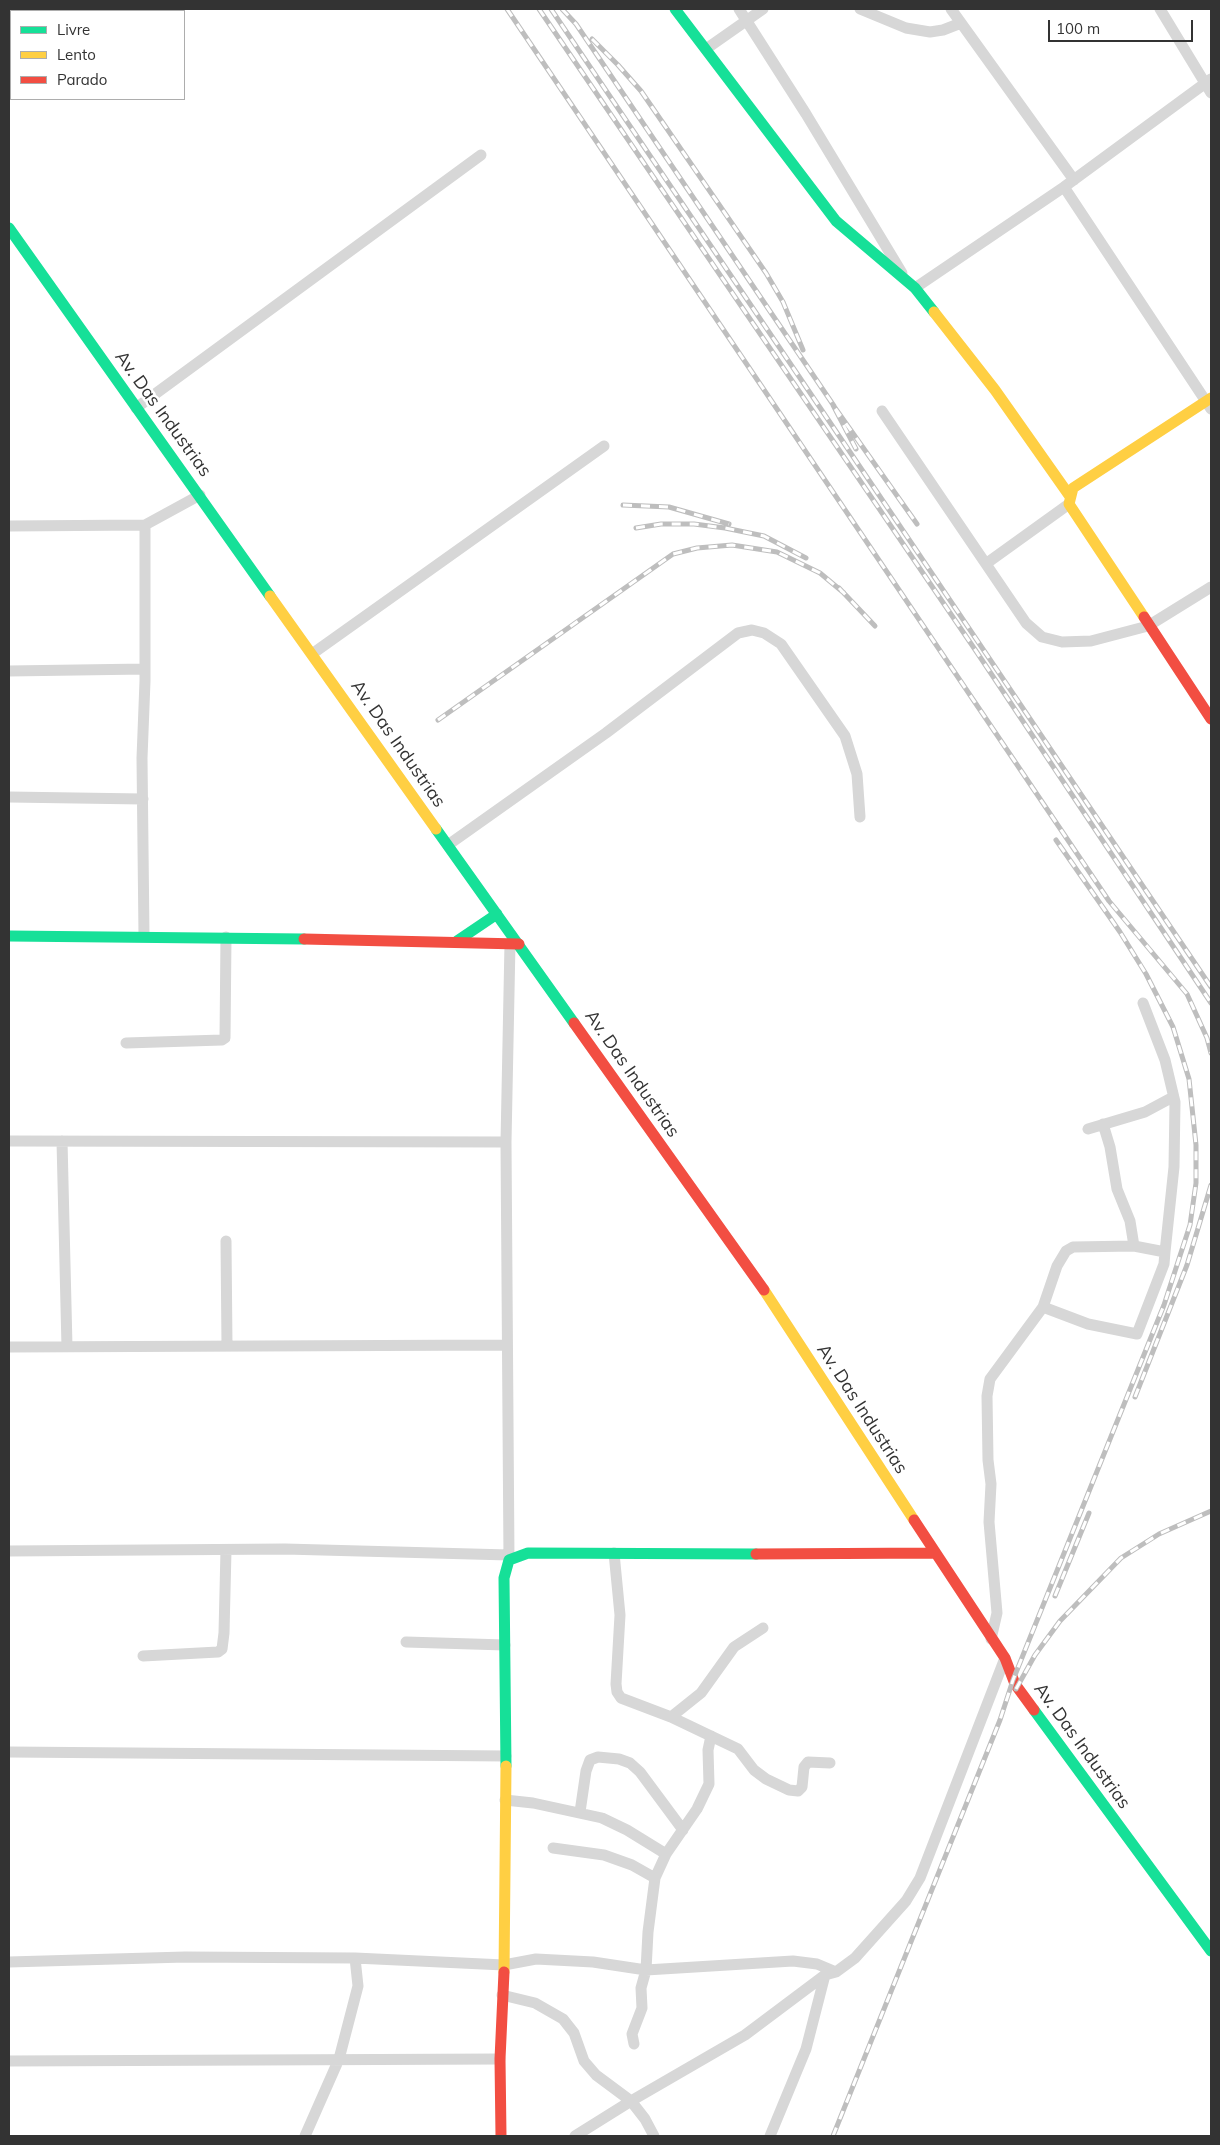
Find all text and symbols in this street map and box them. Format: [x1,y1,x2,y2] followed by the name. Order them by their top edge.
[10,10,185,100] legend
[1050,10,1195,42] scale bar
[1056,19,1100,38] text: 100 m
[57,20,90,39] text: Livre
[57,45,96,64] text: Lento
[57,70,107,89] text: Parado
[110,347,216,481] street label: Av. Das Industrias
[346,676,450,812] street label: Av. Das Industrias
[580,1006,684,1142] street label: Av. Das Industrias
[812,1340,912,1478] street label: Av. Das Industrias
[1029,1679,1135,1813] street label: Av. Das Industrias

